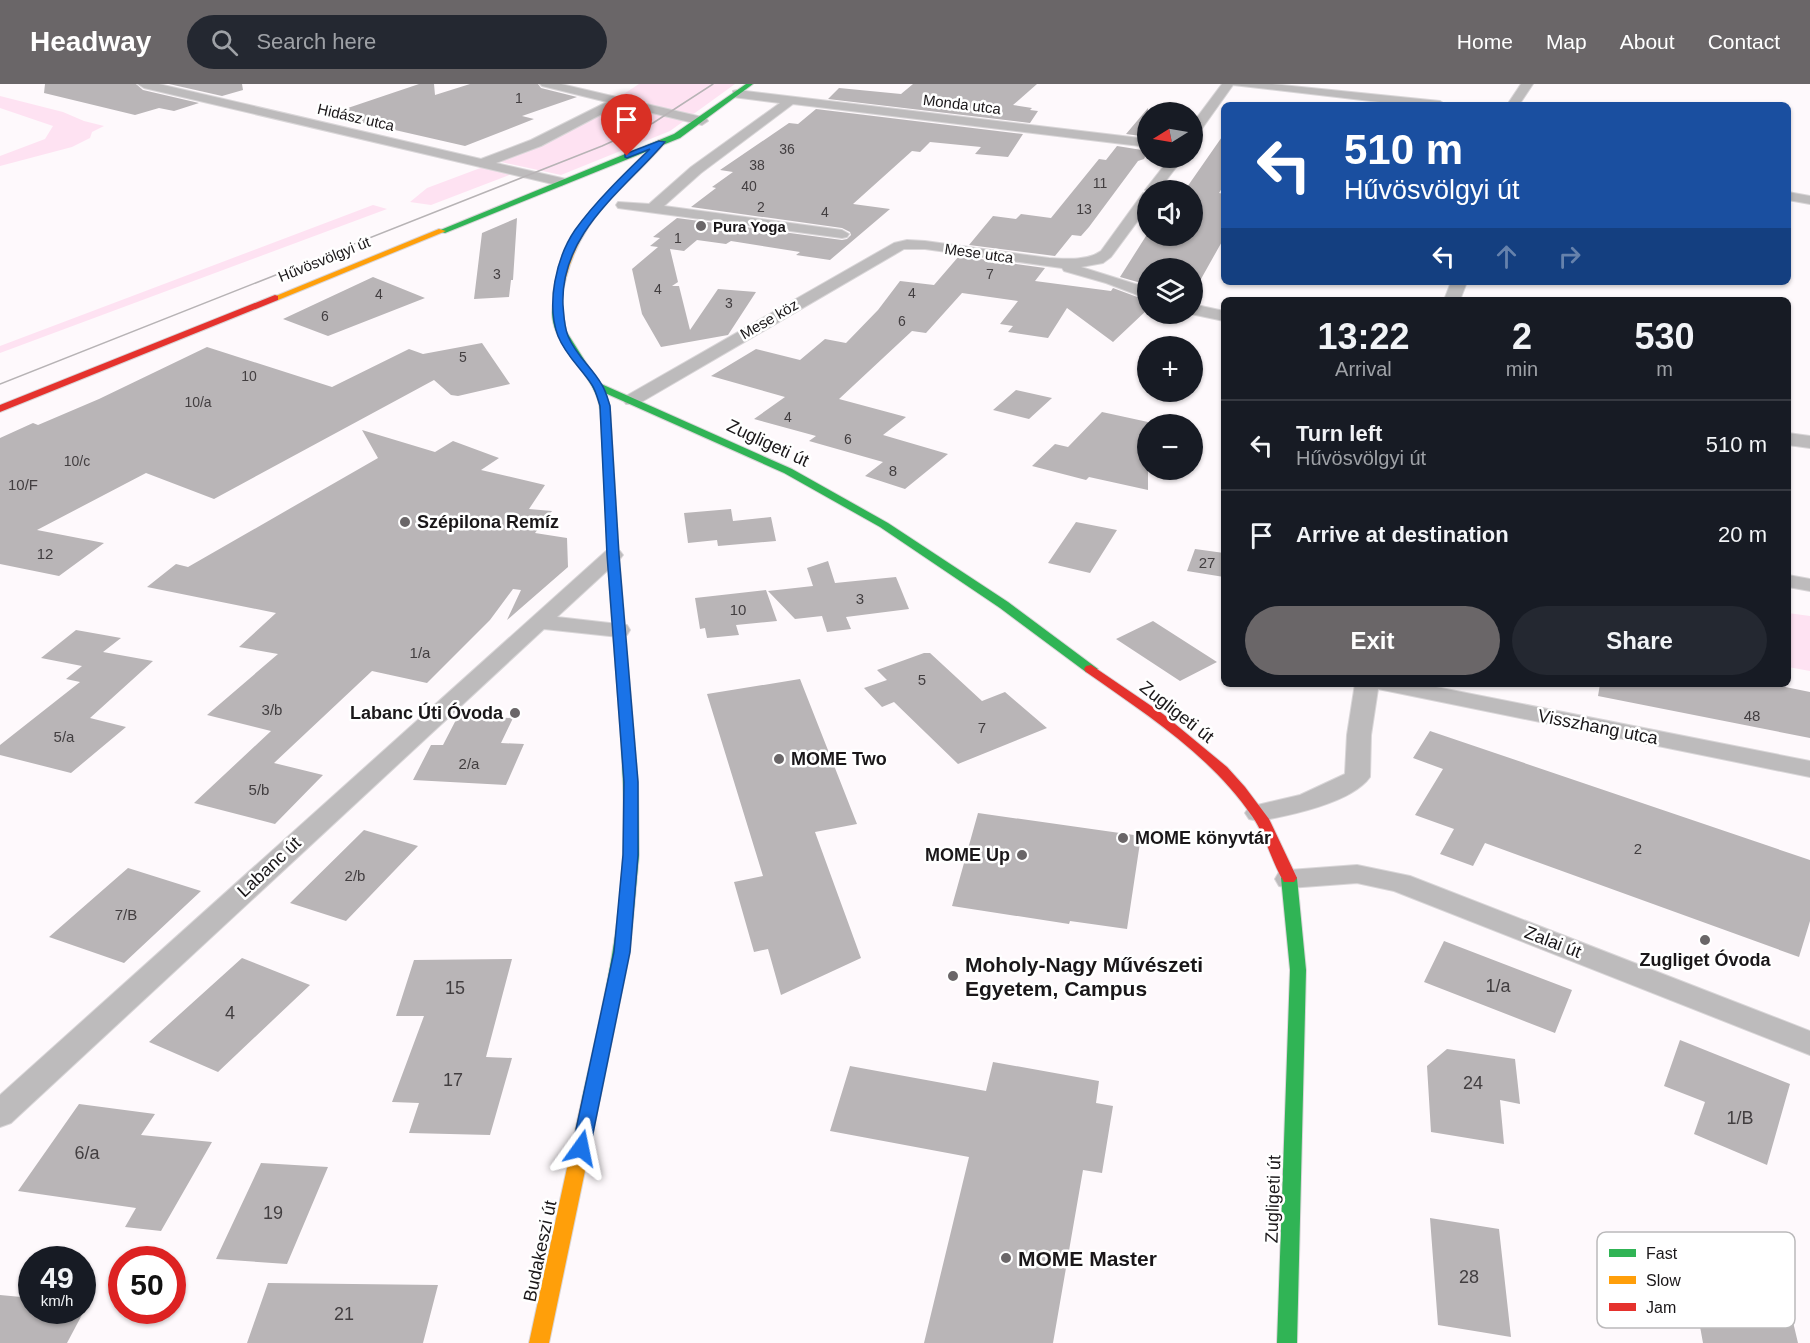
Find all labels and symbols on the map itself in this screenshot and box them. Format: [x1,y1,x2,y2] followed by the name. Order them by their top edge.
[515,90,523,106] house number: 1
[922,91,1003,117] street label: Monda utca
[601,94,652,156] pin
[316,100,397,134] street label: Hidász utca
[1137,102,1203,168] north arrow
[779,141,795,157] house number: 36
[749,157,765,173] house number: 38
[1093,175,1107,191] house number: 11
[741,178,757,194] house number: 40
[757,199,765,215] house number: 2
[1076,201,1092,217] house number: 13
[821,204,829,220] house number: 4
[713,218,786,235] place label: Pura Yoga
[694,219,708,233] marker: Pura Yoga
[674,230,682,246] house number: 1
[276,233,373,285] street label: Hűvösvölgyi út
[944,240,1015,266] street label: Mese utca
[493,266,501,282] house number: 3
[986,266,994,282] house number: 7
[654,281,662,297] house number: 4
[908,285,916,301] house number: 4
[375,286,383,302] house number: 4
[725,295,733,311] house number: 3
[737,296,801,342] street label: Mese köz
[321,308,329,324] house number: 6
[898,313,906,329] house number: 6
[459,349,467,365] house number: 5
[241,368,257,384] house number: 10
[184,394,212,410] house number: 10/a
[784,409,792,425] house number: 4
[724,415,812,471] street label: Zugligeti út
[844,431,852,447] house number: 6
[64,453,90,469] house number: 10/c
[889,462,897,479] house number: 8
[8,476,38,493] house number: 10/F
[417,512,559,532] place label: Szépilona Remíz
[398,515,412,529] marker: Szépilona Remíz
[37,545,53,562] house number: 12
[1199,554,1215,571] house number: 27
[856,590,864,607] house number: 3
[730,601,746,618] house number: 10
[410,644,431,661] house number: 1/a
[918,671,926,688] house number: 5
[1136,677,1218,747] street label: Zugligeti út
[262,701,282,718] house number: 3/b
[350,702,504,723] place label: Labanc Úti Óvoda
[508,706,522,720] marker: Labanc Úti Óvoda
[1536,706,1661,749] street label: Visszhang utca
[1744,707,1760,724] house number: 48
[978,719,986,736] house number: 7
[54,728,75,745] house number: 5/a
[791,749,887,769] place label: MOME Two
[772,752,786,766] marker: MOME Two
[459,755,480,772] house number: 2/a
[249,781,269,798] house number: 5/b
[1135,828,1271,848] place label: MOME könyvtár
[1116,831,1130,845] marker: MOME könyvtár
[233,833,305,901] street label: Labanc út
[1634,840,1642,857] house number: 2
[925,845,1010,865] place label: MOME Up
[1015,848,1029,862] marker: MOME Up
[345,867,365,884] house number: 2/b
[115,906,137,923] house number: 7/B
[1522,922,1584,962] street label: Zalai út
[1698,933,1712,947] marker: Zugliget Óvoda
[1639,949,1771,970] place label: Zugliget Óvoda
[965,953,1203,1000] place label: Moholy-Nagy Művészeti Egyetem, Campus
[946,969,960,983] marker: Moholy-Nagy Művészeti Egyetem, Campus
[1485,976,1511,996] house number: 1/a
[445,978,465,998] house number: 15
[225,1003,235,1023] house number: 4
[443,1070,463,1090] house number: 17
[1463,1073,1483,1093] house number: 24
[1726,1108,1754,1128] house number: 1/B
[549,1116,613,1180] position arrow
[74,1143,100,1163] house number: 6/a
[1261,1155,1285,1243] street label: Zugligeti út
[520,1199,560,1303] street label: Budakeszi út
[263,1203,283,1223] house number: 19
[1597,1232,1795,1328] legend
[1646,1245,1678,1262] text: Fast
[108,1246,186,1324] speed limit sign: 50
[1018,1247,1157,1270] place label: MOME Master
[999,1251,1013,1265] marker: MOME Master
[1459,1267,1479,1287] house number: 28
[1646,1272,1681,1289] text: Slow
[1646,1299,1676,1316] text: Jam
[334,1304,354,1324] house number: 21

